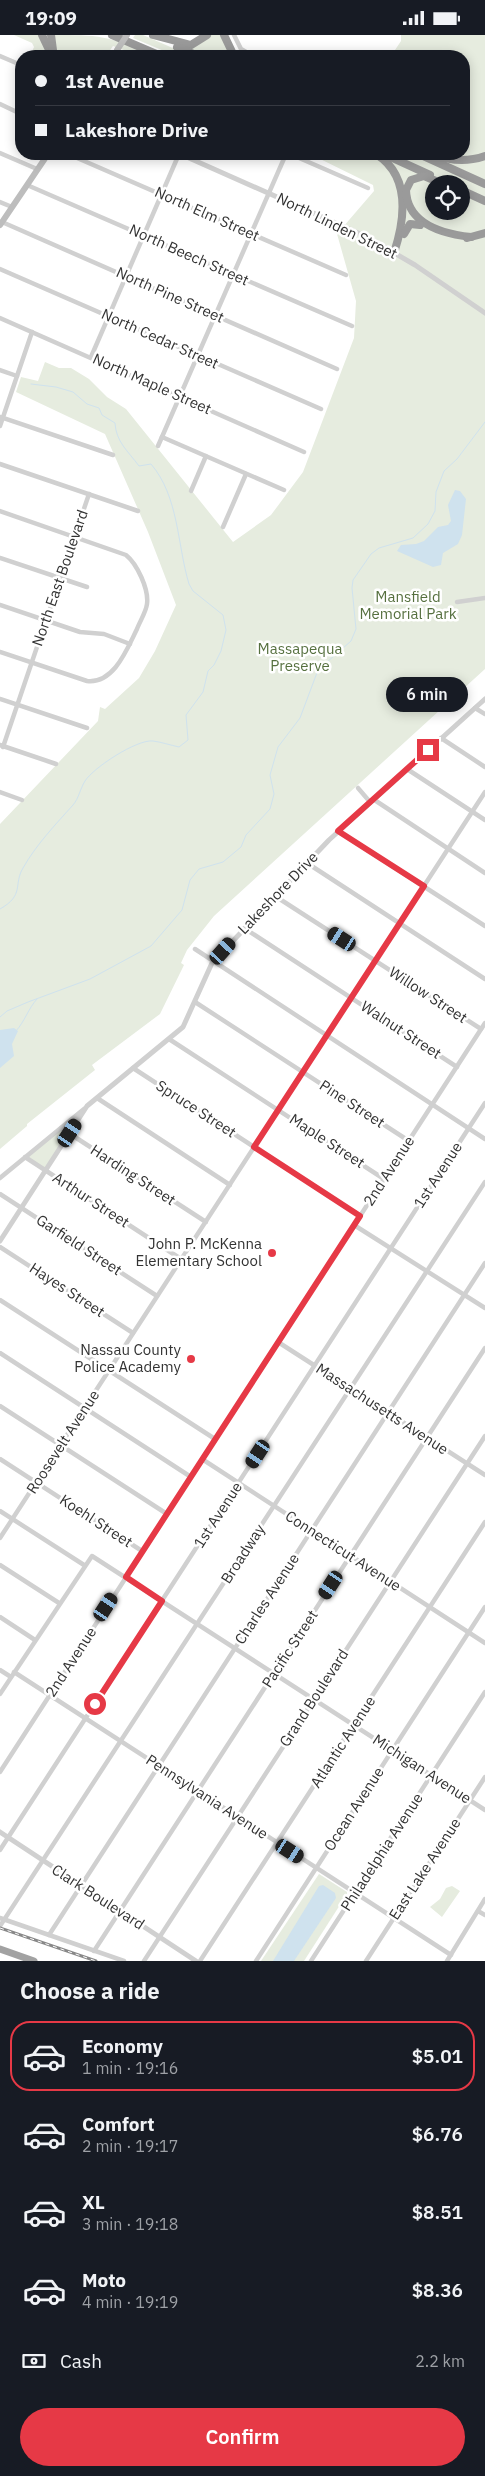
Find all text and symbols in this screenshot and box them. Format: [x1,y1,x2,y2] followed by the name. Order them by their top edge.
[25,6,77,30] text: 19:09
[65,69,164,93] text: 1st Avenue
[65,118,209,142] text: Lakeshore Drive
[425,175,470,220] map controls
[425,175,470,220] button: locate
[152,182,262,245] street label: North Elm Street
[274,188,401,263] street label: North Linden Street
[126,220,252,289] street label: North Beech Street
[113,262,227,327] street label: North Pine Street
[99,304,222,373] street label: North Cedar Street
[90,349,214,418] street label: North Maple Street
[27,507,92,649] street label: North East Boulevard
[359,587,457,623] park label: Mansfield Memorial Park
[258,639,342,675] park label: Massapequa Preserve
[387,677,469,713] callout: 6 min
[406,684,448,704] text: 6 min
[417,739,439,761] route end
[233,847,322,938] street label: Lakeshore Drive
[325,925,358,953] car
[207,935,238,967] car
[385,962,471,1027] street label: Willow Street
[357,996,445,1063] street label: Walnut Street
[316,1075,389,1132] street label: Pine Street
[153,1076,240,1142] street label: Spruce Street
[286,1109,368,1172] street label: Maple Street
[55,1116,84,1150] car
[359,1132,418,1209] street label: 2nd Avenue
[409,1138,466,1211] street label: 1st Avenue
[87,1140,179,1209] street label: Harding Street
[49,1168,133,1231] street label: Arthur Street
[33,1210,126,1279] street label: Garfield Street
[135,1234,262,1270] place label: John P. McKenna Elementary School
[266,1247,278,1259] marker: John P. McKenna Elementary School
[26,1258,109,1321] street label: Hayes Street
[74,1340,182,1376] place label: Nassau County Police Academy
[185,1353,197,1365] marker: Nassau County Police Academy
[312,1359,452,1459] street label: Massachusetts Avenue
[22,1386,103,1497] street label: Roosevelt Avenue
[243,1437,272,1471] car
[189,1478,246,1551] street label: 1st Avenue
[56,1490,136,1551] street label: Koehl Street
[282,1506,405,1595] street label: Connecticut Avenue
[216,1520,269,1587] street label: Broadway
[230,1550,303,1648] street label: Charles Avenue
[316,1568,345,1602] car
[91,1590,120,1624] car
[257,1606,322,1691] street label: Pacific Street
[41,1623,100,1700] street label: 2nd Avenue
[275,1645,352,1750] street label: Grand Boulevard
[306,1692,379,1791] street label: Atlantic Avenue
[84,1693,106,1715] route start
[369,1730,475,1808] street label: Michigan Avenue
[143,1750,272,1843] street label: Pennsylvania Avenue
[319,1763,388,1854] street label: Ocean Avenue
[336,1789,427,1914] street label: Philadelphia Avenue
[385,1814,465,1923] street label: East Lake Avenue
[273,1837,306,1865] car
[48,1860,148,1934] street label: Clark Boulevard
[20,1976,160,2005] text: Choose a ride
[22,2034,67,2079] icon: car
[82,2034,163,2058] text: Economy
[412,2044,463,2068] text: $5.01
[82,2058,178,2078] text: 1 min · 19:16
[22,2112,67,2157] icon: car
[82,2112,155,2136] text: Comfort
[412,2122,463,2146] text: $6.76
[82,2136,178,2156] text: 2 min · 19:17
[22,2190,67,2235] icon: car
[82,2190,105,2214] text: XL
[412,2200,463,2224] text: $8.51
[82,2214,178,2234] text: 3 min · 19:18
[22,2268,67,2313] icon: car
[82,2268,126,2292] text: Moto
[412,2278,463,2302] text: $8.36
[82,2292,178,2312] text: 4 min · 19:19
[20,2347,48,2375] icon: cash
[60,2349,102,2373] text: Cash
[415,2351,465,2371] text: 2.2 km
[20,2408,465,2466] button: Confirm

